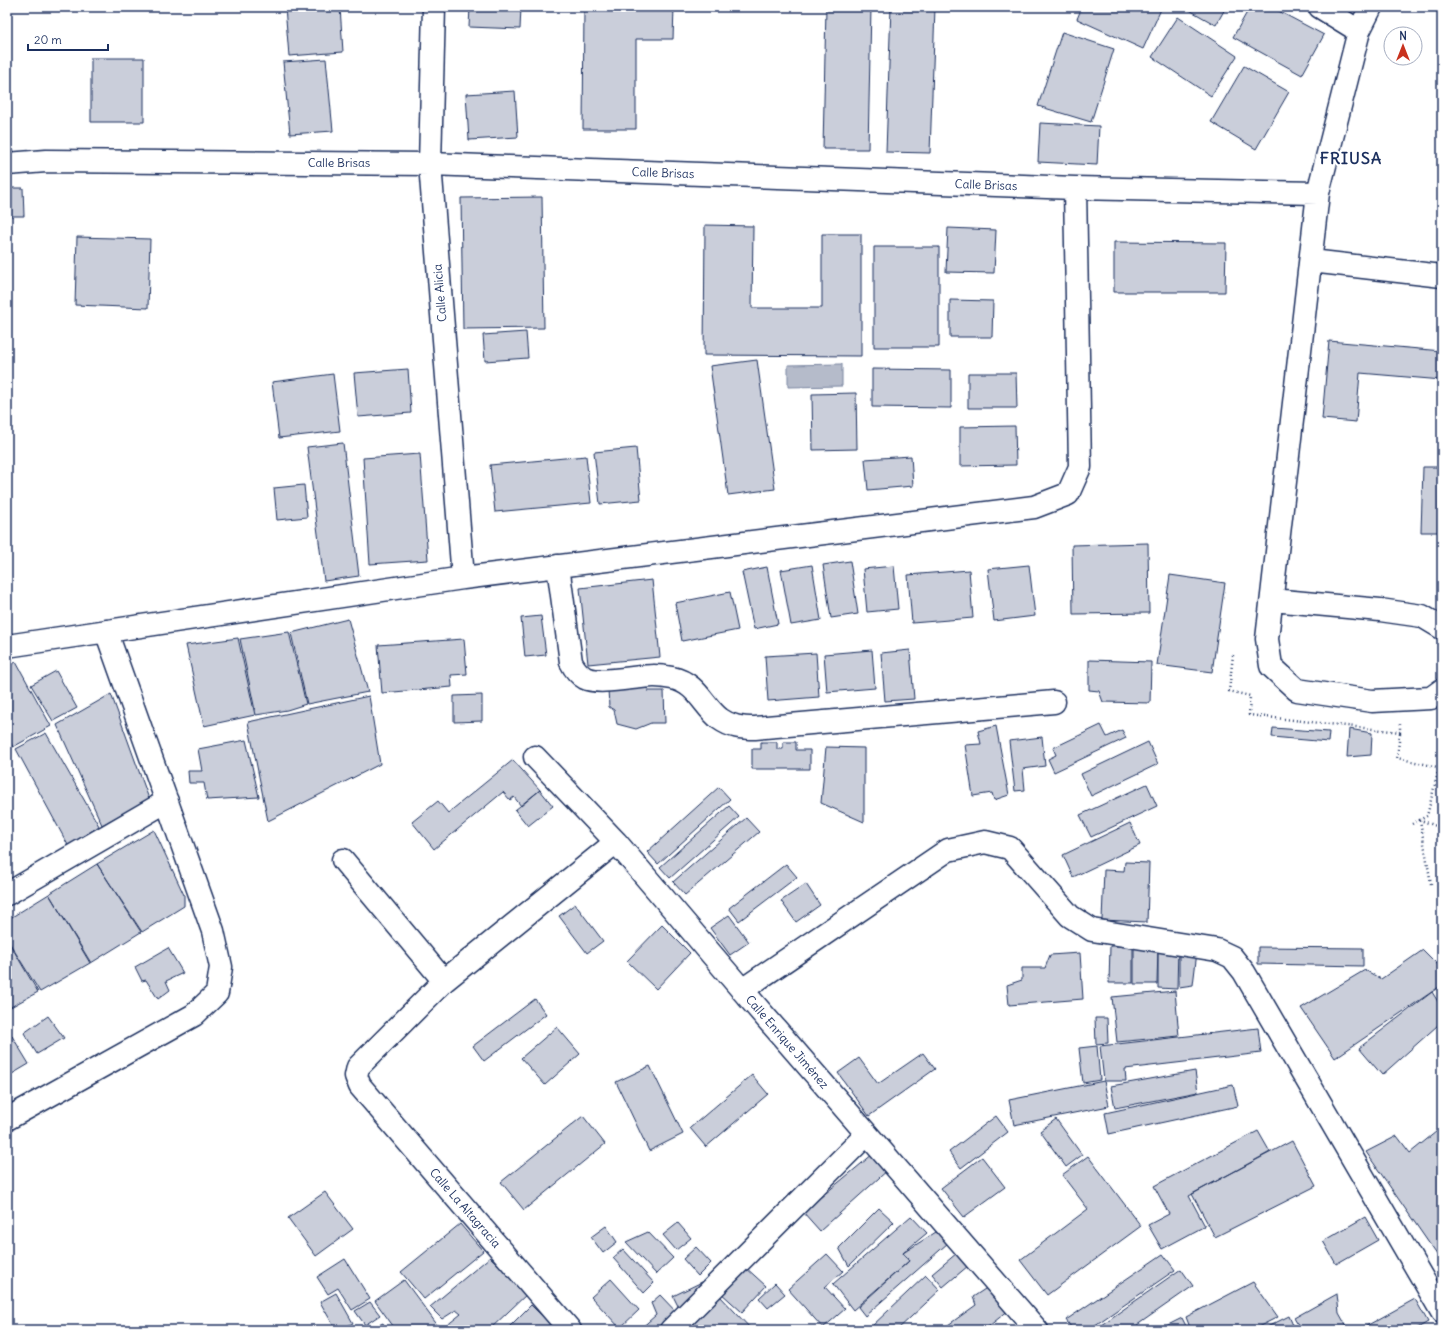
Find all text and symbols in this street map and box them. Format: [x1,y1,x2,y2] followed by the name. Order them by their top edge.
[28,26,108,52] scale bar
[1383,26,1423,66] north arrow
[1399,29,1407,43] text: N
[34,32,62,47] text: 20 m
[1320,148,1382,168] district label: FRIUSA
[308,155,370,170] street label: Calle Brisas
[631,164,695,181] street label: Calle Brisas
[954,176,1018,193] street label: Calle Brisas
[429,263,450,323] street label: Calle Alicia
[743,992,832,1092] street label: Calle Enrique Jiménez
[427,1165,504,1251] street label: Calle La Altagracia

